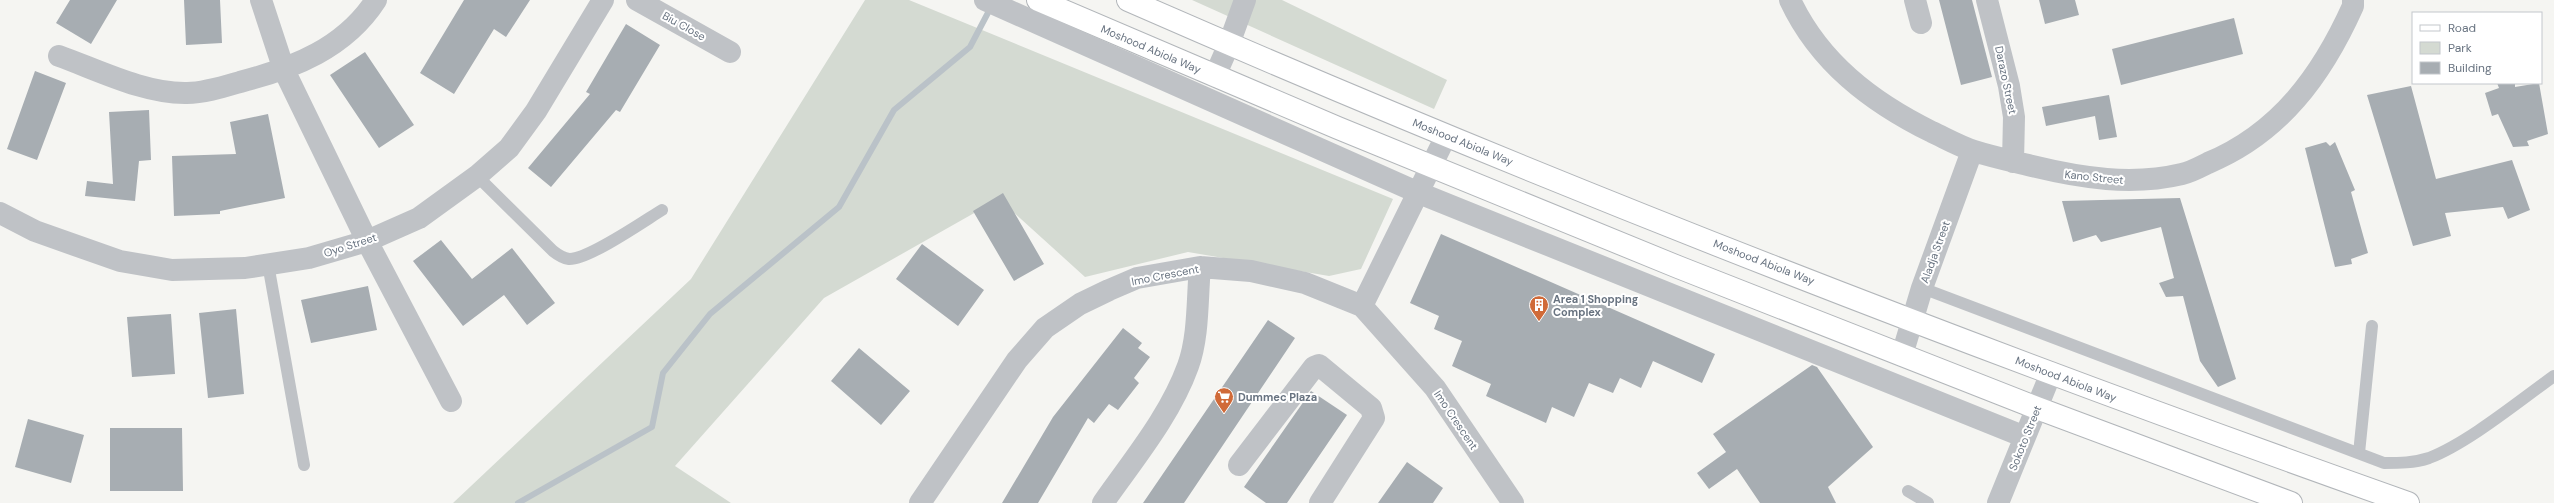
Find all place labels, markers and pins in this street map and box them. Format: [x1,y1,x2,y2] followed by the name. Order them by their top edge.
[1553,292,1639,319] place label: Area 1 Shopping Complex
[1528,294,1550,322] building icon: Area 1 Shopping Complex
[1213,386,1235,414] supermarket icon: Dummec Plaza
[1238,390,1317,404] place label: Dummec Plaza

